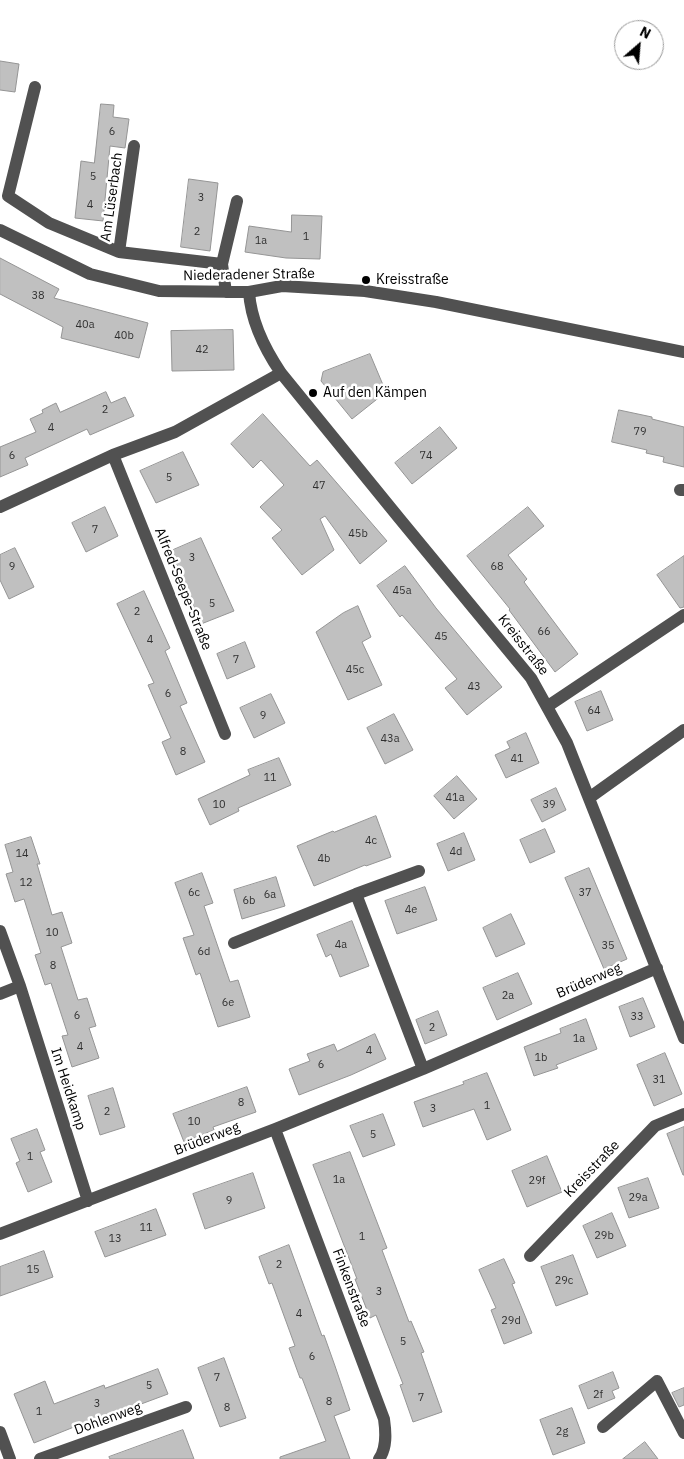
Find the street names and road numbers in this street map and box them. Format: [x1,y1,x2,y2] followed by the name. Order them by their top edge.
[97,151,127,243] street label: Am Lüserbach
[183,265,315,285] street label: Niederadener Straße
[151,525,215,653] street label: Alfred-Seepe-Straße
[494,611,552,679] street label: Kreisstraße
[554,960,624,1002] street label: Brüderweg
[47,1046,89,1132] street label: Im Heidkamp
[172,1119,242,1159] street label: Brüderweg
[561,1137,623,1201] street label: Kreisstraße
[328,1246,374,1330] street label: Finkenstraße
[72,1399,144,1439] street label: Dohlenweg

